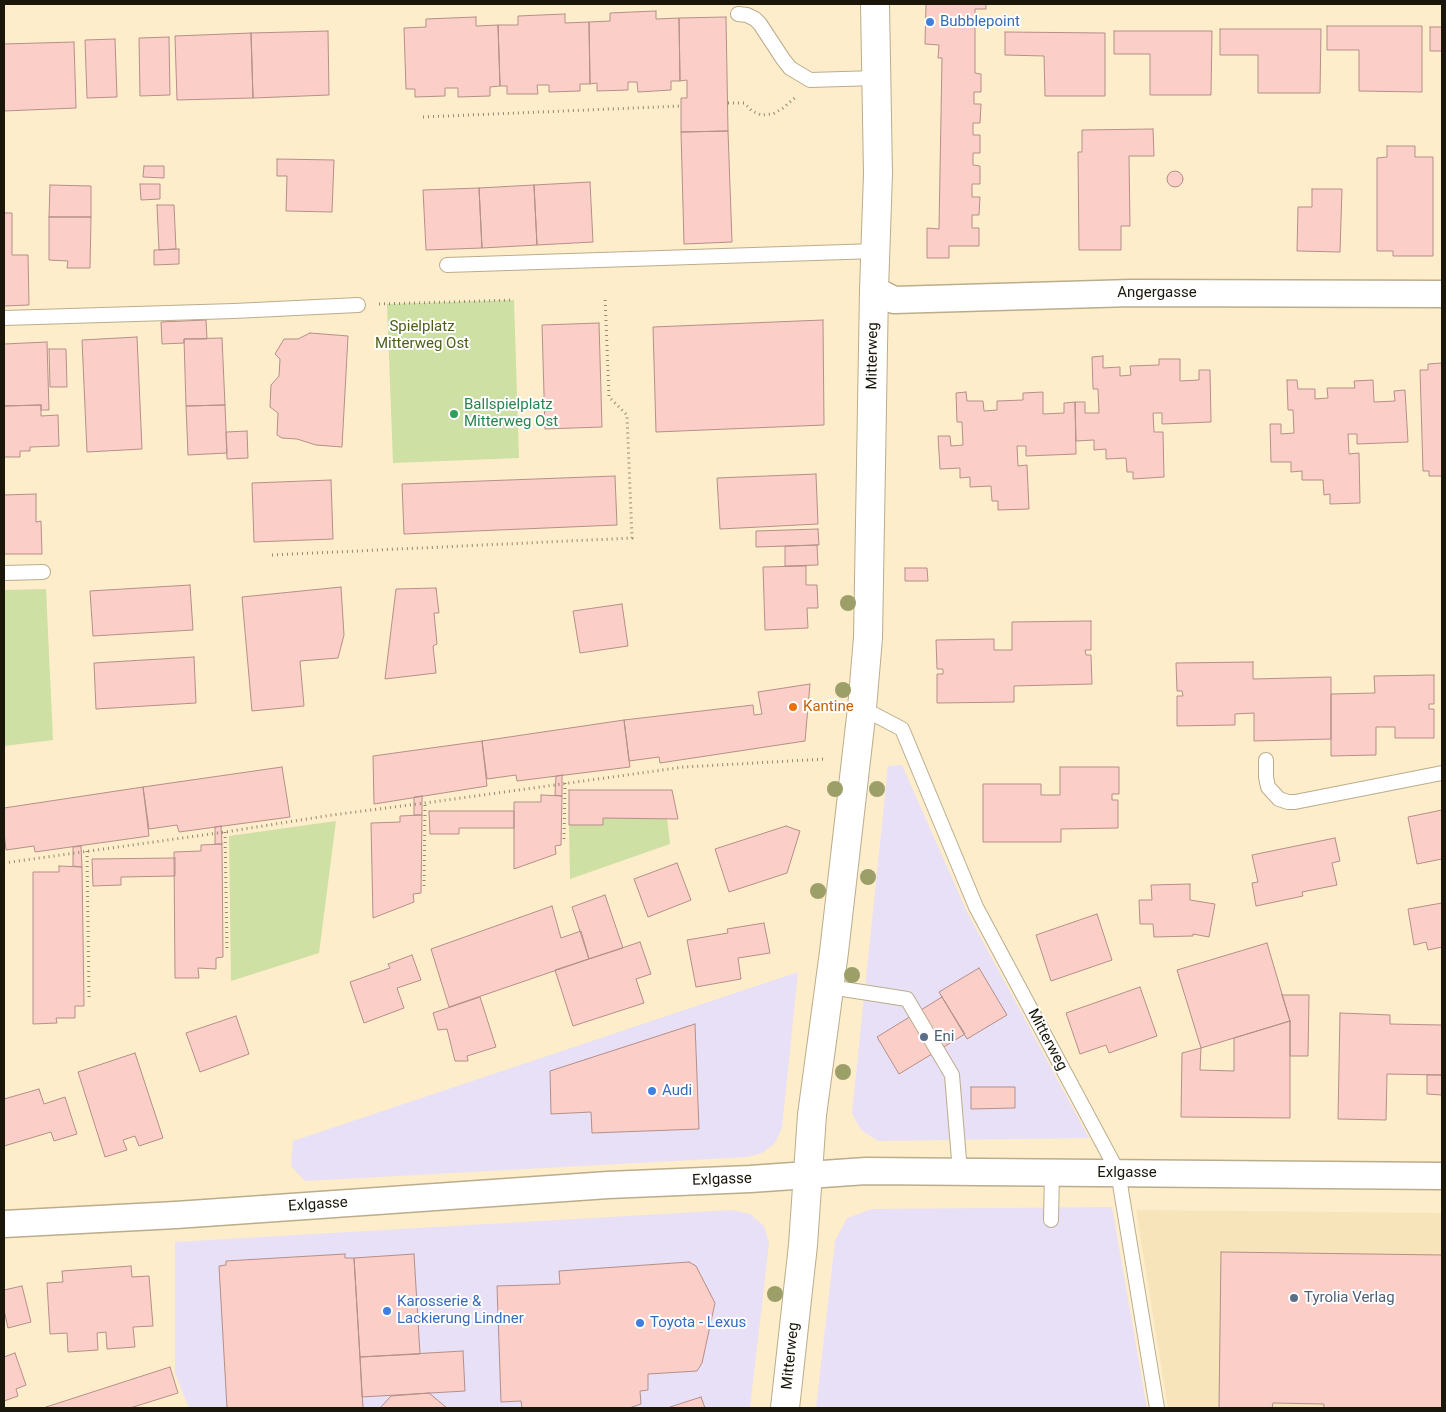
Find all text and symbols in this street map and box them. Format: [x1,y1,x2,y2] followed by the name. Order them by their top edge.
[940,13,1020,31] place label: Bubblepoint
[924,16,936,28] marker: Bubblepoint
[1117,284,1197,302] street label: Angergasse
[375,318,469,353] park label: Spielplatz Mitterweg Ost
[863,322,883,390] street label: Mitterweg
[464,396,558,431] place label: Ballspielplatz Mitterweg Ost
[448,408,460,420] marker: Ballspielplatz Mitterweg Ost
[803,698,854,716] place label: Kantine
[787,701,799,713] marker: Kantine
[1023,1006,1071,1074] street label: Mitterweg
[934,1028,954,1046] place label: Eni
[918,1031,930,1043] marker: Eni
[662,1082,692,1100] place label: Audi
[646,1085,658,1097] marker: Audi
[1097,1164,1157,1182] street label: Exlgasse
[692,1170,752,1190] street label: Exlgasse
[288,1194,348,1216] street label: Exlgasse
[1304,1289,1395,1307] place label: Tyrolia Verlag
[1288,1292,1300,1304] marker: Tyrolia Verlag
[397,1293,524,1328] place label: Karosserie & Lackierung Lindner
[381,1305,393,1317] marker: Karosserie & Lackierung Lindner
[650,1314,746,1332] place label: Toyota - Lexus
[634,1317,646,1329] marker: Toyota - Lexus
[779,1322,803,1390] street label: Mitterweg

